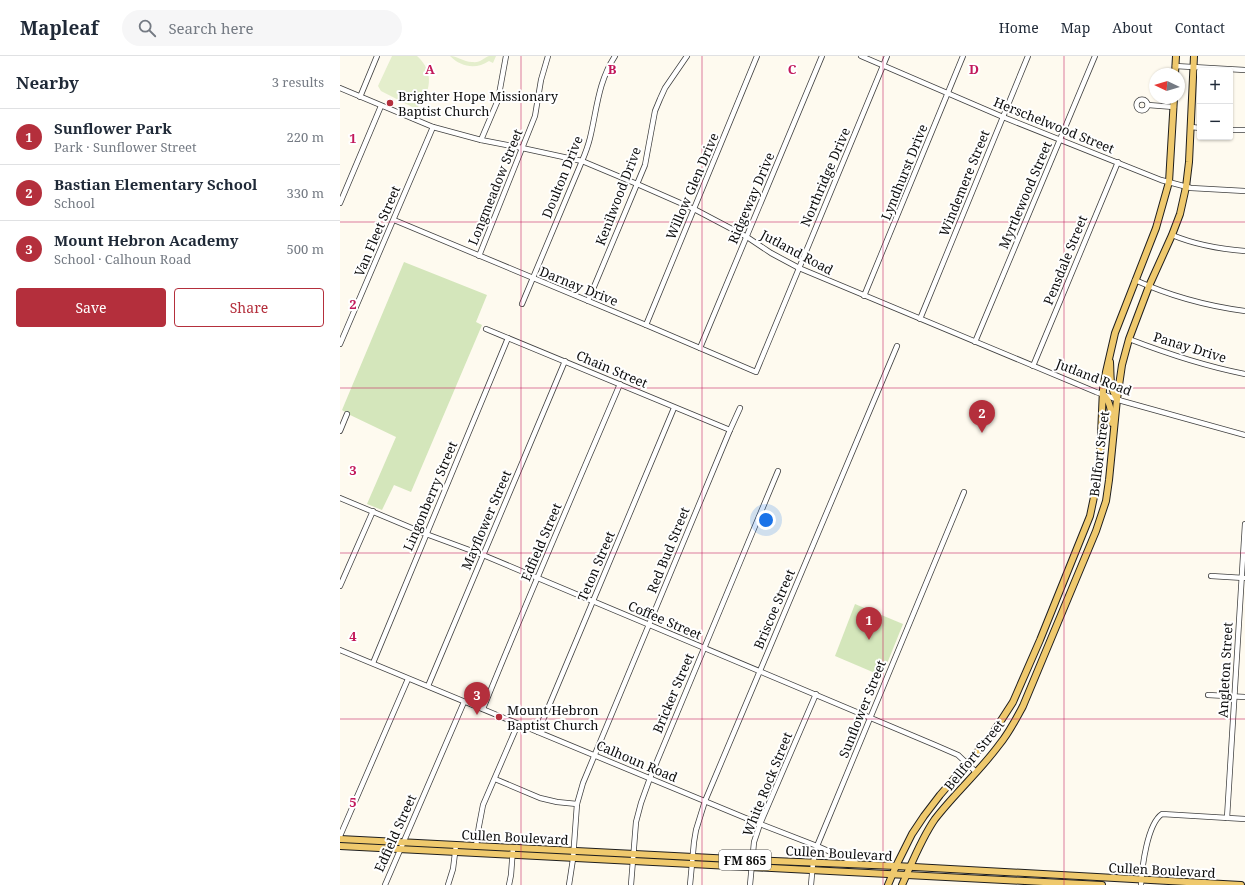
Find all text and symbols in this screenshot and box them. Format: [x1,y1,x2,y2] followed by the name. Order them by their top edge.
[122,10,402,46] search box
[20,15,98,41] text: Mapleaf
[136,17,158,39] icon: search
[168,18,254,38] text: Search here
[999,18,1039,37] text: Home
[1061,18,1090,37] text: Map
[1112,18,1153,37] text: About
[1175,18,1225,37] text: Contact
[425,60,435,78] text: A
[608,60,617,78] text: B
[788,60,797,78] text: C
[969,60,979,78] text: D
[1149,68,1185,104] north arrow
[1197,68,1233,140] map controls
[1197,68,1233,104] button: +
[16,71,79,94] text: Nearby
[272,73,324,91] text: 3 results
[398,87,559,120] place label: Brighter Hope Missionary Baptist Church
[991,93,1117,158] street label: Herschelwood Street
[385,98,395,108] marker: Brighter Hope Missionary Baptist Church
[1197,104,1233,140] button: −
[54,118,172,138] text: Sunflower Park
[877,121,931,223] street label: Lyndhurst Drive
[796,125,854,229] street label: Northridge Drive
[463,126,527,248] street label: Longmeadow Street
[934,127,994,239] street label: Windemere Street
[25,128,33,146] text: 1
[287,128,324,146] text: 220 m
[349,129,357,147] text: 1
[661,130,723,242] street label: Willow Glen Drive
[537,133,587,221] street label: Doulton Drive
[54,138,197,156] text: Park · Sunflower Street
[994,138,1056,251] street label: Myrtlewood Street
[591,144,645,248] street label: Kenilwood Drive
[724,149,778,247] street label: Ridgeway Drive
[54,174,257,194] text: Bastian Elementary School
[350,182,404,279] street label: Van Fleet Street
[25,184,33,202] text: 2
[287,184,324,202] text: 330 m
[54,194,95,212] text: School
[1039,212,1091,307] street label: Pensdale Street
[757,225,837,279] street label: Jutland Road
[54,230,238,250] text: Mount Hebron Academy
[25,240,33,258] text: 3
[287,240,324,258] text: 500 m
[54,250,191,268] text: School · Calhoun Road
[537,262,621,310] street label: Darnay Drive
[16,288,166,327] button: Save
[174,288,324,327] button: Share
[349,295,357,313] text: 2
[1151,327,1229,367] street label: Panay Drive
[574,346,651,392] street label: Chain Street
[1053,354,1135,400] street label: Jutland Road
[969,400,995,433] pin: 2
[1085,410,1113,498] street label: Bellfort Street
[399,438,461,554] street label: Lingonberry Street
[349,461,357,479] text: 3
[457,467,515,573] street label: Mayflower Street
[516,500,566,584] street label: Edfield Street
[643,504,694,596] street label: Red Bud Street
[756,510,776,530] your location
[573,528,619,604] street label: Teton Street
[749,566,799,652] street label: Briscoe Street
[625,596,705,644] street label: Coffee Street
[856,607,882,640] pin: 1
[1214,621,1237,718] street label: Angleton Street
[349,627,357,645] text: 4
[648,650,698,736] street label: Bricker Street
[834,657,890,760] street label: Sunflower Street
[464,682,490,715] pin: 3
[507,701,599,734] place label: Mount Hebron Baptist Church
[494,712,504,722] marker: Mount Hebron Baptist Church
[940,716,1008,794] street label: Bellfort Street
[738,729,796,839] street label: White Rock Street
[594,736,680,786] street label: Calhoun Road
[370,791,420,875] street label: Edfield Street
[349,793,357,811] text: 5
[461,825,569,849] street label: Cullen Boulevard
[785,841,893,865] street label: Cullen Boulevard
[719,850,771,870] road number: FM 865
[1108,858,1216,882] street label: Cullen Boulevard

